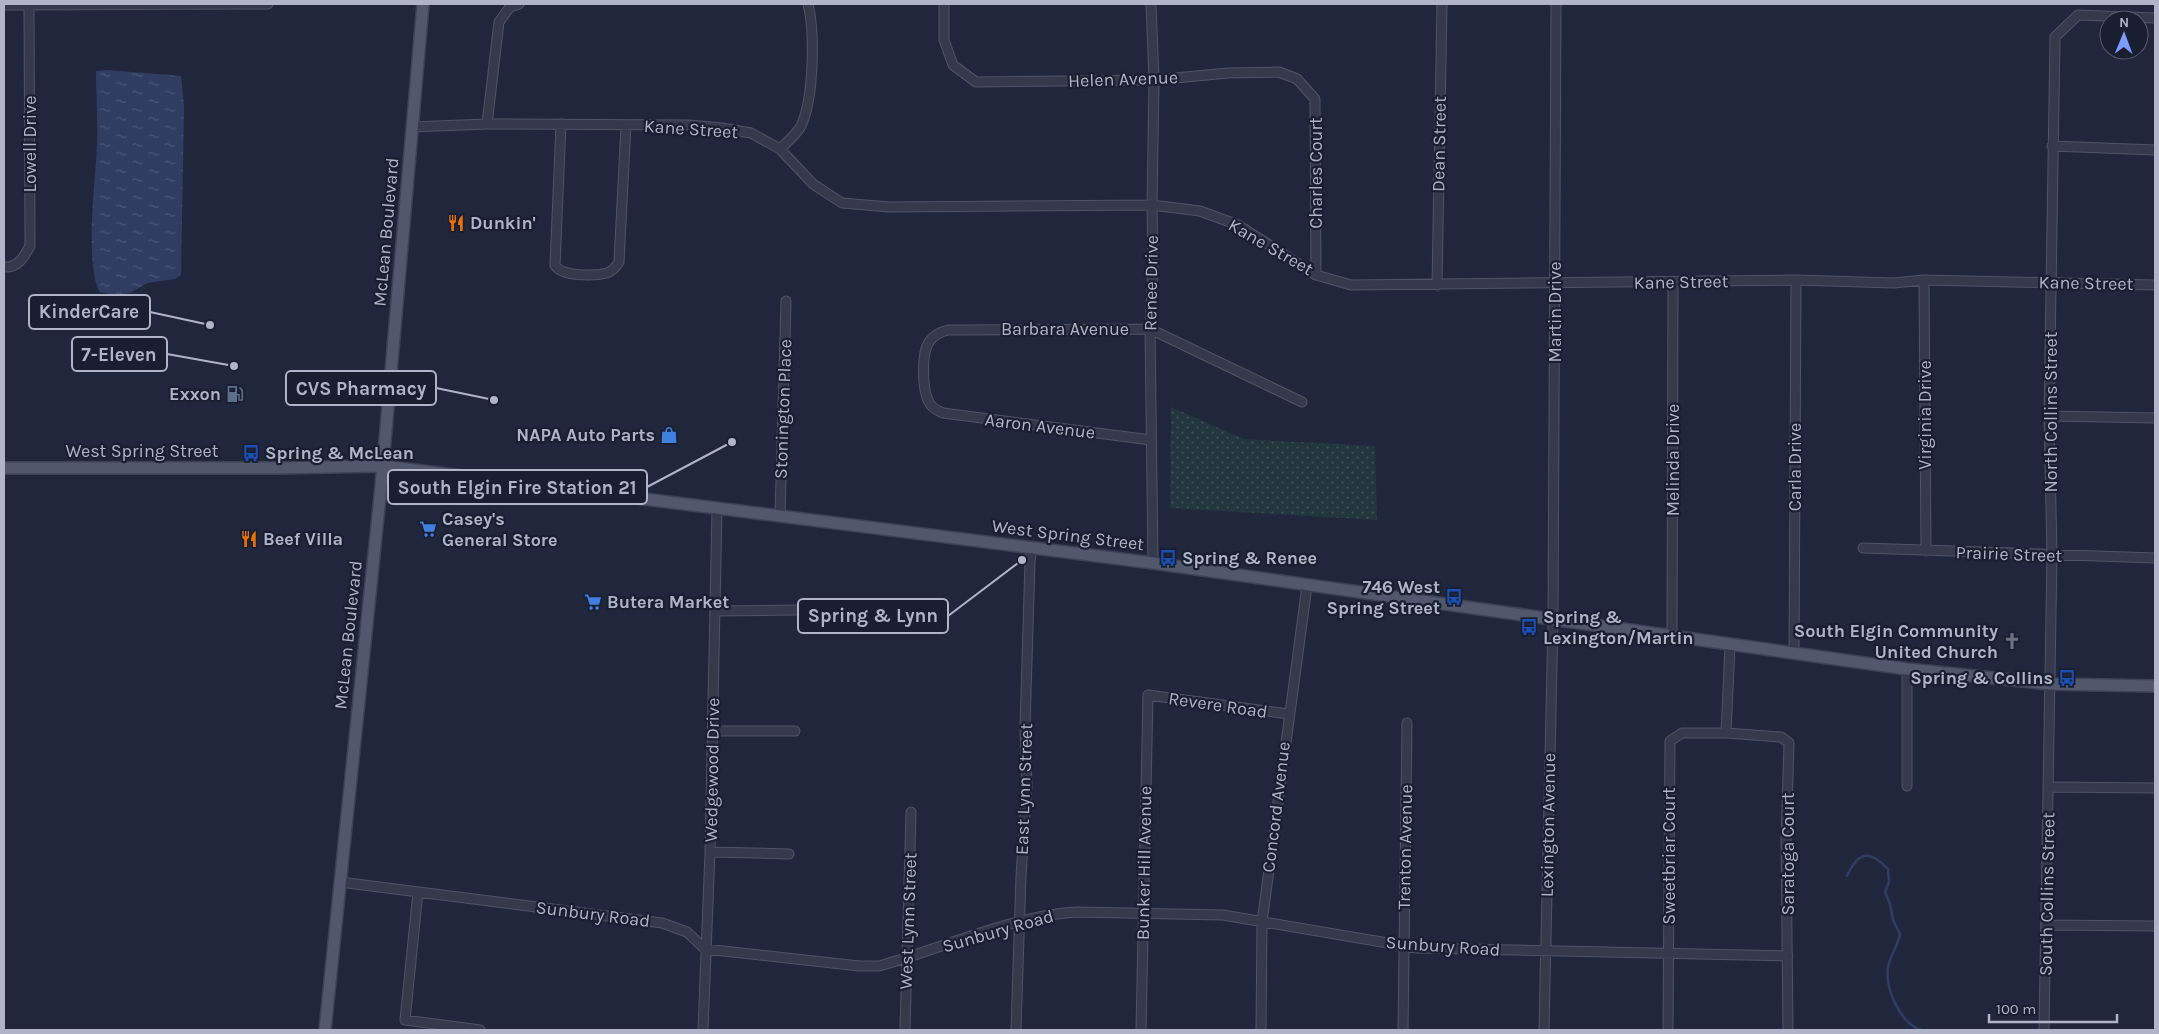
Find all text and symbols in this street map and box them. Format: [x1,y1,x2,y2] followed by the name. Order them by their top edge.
[2099,10,2149,60] north arrow
[2119,14,2129,31] text: N
[1068,66,1178,92] street label: Helen Avenue
[19,96,41,192] street label: Lowell Drive
[1427,96,1451,192] street label: Dean Street
[643,115,739,143] street label: Kane Street
[1305,117,1327,229] street label: Charles Court
[369,157,403,307] street label: McLean Boulevard
[470,212,536,234] place label: Dunkin'
[446,213,466,233] restaurant icon: Dunkin'
[1225,214,1318,280] street label: Kane Street
[1139,235,1163,331] street label: Renee Drive
[1544,262,1566,362] street label: Martin Drive
[1633,270,1729,294] street label: Kane Street
[2038,271,2134,295] street label: Kane Street
[29,295,150,329] callout: KinderCare
[39,301,139,323] text: KinderCare
[1001,318,1129,340] street label: Barbara Avenue
[2040,331,2062,492] street label: North Collins Street
[72,337,167,371] callout: 7-Eleven
[770,339,796,479] street label: Stonington Place
[81,344,157,366] text: 7-Eleven
[1914,360,1936,470] street label: Virginia Drive
[286,371,436,405] callout: CVS Pharmacy
[296,378,427,400] text: CVS Pharmacy
[169,383,221,405] place label: Exxon
[225,384,245,404] fuel station icon: Exxon
[1662,404,1684,516] street label: Melinda Drive
[984,408,1096,444] street label: Aaron Avenue
[1784,423,1806,511] street label: Carla Drive
[516,424,655,446] place label: NAPA Auto Parts
[659,425,679,445] shop icon: NAPA Auto Parts
[65,440,219,462] street label: West Spring Street
[265,442,414,464] place label: Spring & McLean
[241,443,261,463] bus stop icon: Spring & McLean
[388,470,647,504] callout: South Elgin Fire Station 21
[398,477,636,499] text: South Elgin Fire Station 21
[442,508,557,551] place label: Casey's General Store
[991,515,1146,555] street label: West Spring Street
[418,519,438,539] supermarket icon: Casey's General Store
[263,528,343,550] place label: Beef Villa
[239,529,259,549] restaurant icon: Beef Villa
[1955,541,2063,567] street label: Prairie Street
[1182,547,1317,569] place label: Spring & Renee
[1158,548,1178,568] bus stop icon: Spring & Renee
[329,559,367,711] street label: McLean Boulevard
[1327,576,1440,619] place label: 746 West Spring Street
[1444,587,1464,607] bus stop icon: 746 West Spring Street
[607,591,729,613] place label: Butera Market
[583,592,603,612] supermarket icon: Butera Market
[798,599,948,633] callout: Spring & Lynn
[808,605,938,627] text: Spring & Lynn
[1543,606,1694,649] place label: Spring & Lexington/Martin
[1519,617,1539,637] bus stop icon: Spring & Lexington/Martin
[1794,620,1998,663] place label: South Elgin Community United Church
[2002,631,2022,651] church icon: South Elgin Community United Church
[1910,667,2053,689] place label: Spring & Collins
[2057,668,2077,688] bus stop icon: Spring & Collins
[1167,687,1269,723] street label: Revere Road
[700,698,724,842] street label: Wedgewood Drive
[1011,722,1037,855] street label: East Lynn Street
[1257,740,1295,874] street label: Concord Avenue
[1536,753,1560,897] street label: Lexington Avenue
[1393,784,1417,910] street label: Trenton Avenue
[1132,786,1156,940] street label: Bunker Hill Avenue
[1658,787,1680,925] street label: Sweetbriar Court
[1777,792,1799,916] street label: Saratoga Court
[2035,812,2059,976] street label: South Collins Street
[895,852,921,990] street label: West Lynn Street
[535,896,651,932] street label: Sunbury Road
[940,905,1056,957] street label: Sunbury Road
[1385,931,1501,961] street label: Sunbury Road
[1989,992,2116,1024] scale bar
[1996,1000,2036,1018] text: 100 m

